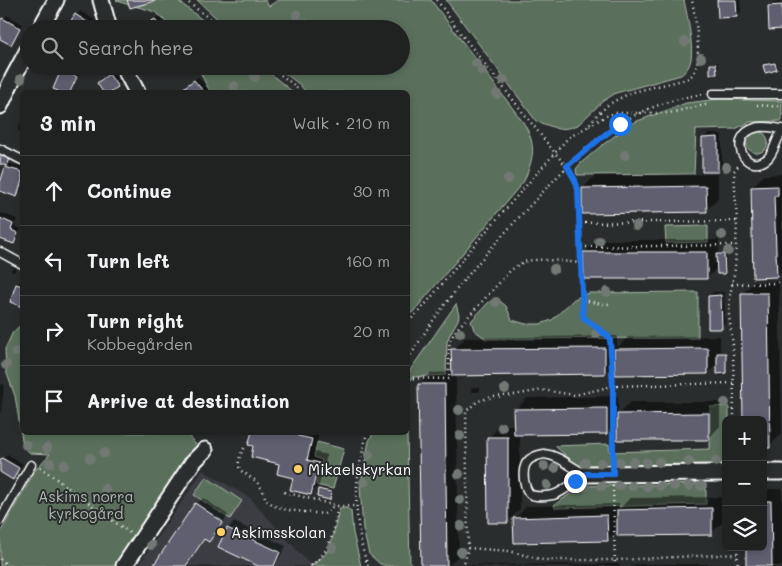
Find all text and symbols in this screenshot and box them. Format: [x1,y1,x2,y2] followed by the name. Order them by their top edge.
[20,20,410,75] search box
[38,34,66,62] icon: search
[78,35,194,60] text: Search here
[40,109,96,136] text: 3 min
[292,112,390,133] text: Walk · 210 m
[609,113,632,136] route start
[40,177,68,205] icon: ahead
[87,178,172,203] text: Continue
[353,180,390,201] text: 30 m
[40,247,68,275] icon: left
[87,248,170,273] text: Turn left
[345,250,390,271] text: 160 m
[87,308,184,333] text: Turn right
[40,317,68,345] icon: right
[353,320,390,341] text: 20 m
[87,333,193,354] text: Kobbegården
[40,387,68,415] icon: arrive
[87,388,290,413] text: Arrive at destination
[722,416,767,551] map controls
[722,416,767,461] button: +
[308,459,411,479] place label: Mikaelskyrkan
[722,461,767,506] button: −
[292,463,304,475] marker: Mikaelskyrkan
[564,470,587,493] route end
[38,486,134,523] park label: Askims norra kyrkogård
[722,506,767,551] button: layers
[231,522,326,542] place label: Askimsskolan
[215,526,227,538] marker: Askimsskolan

